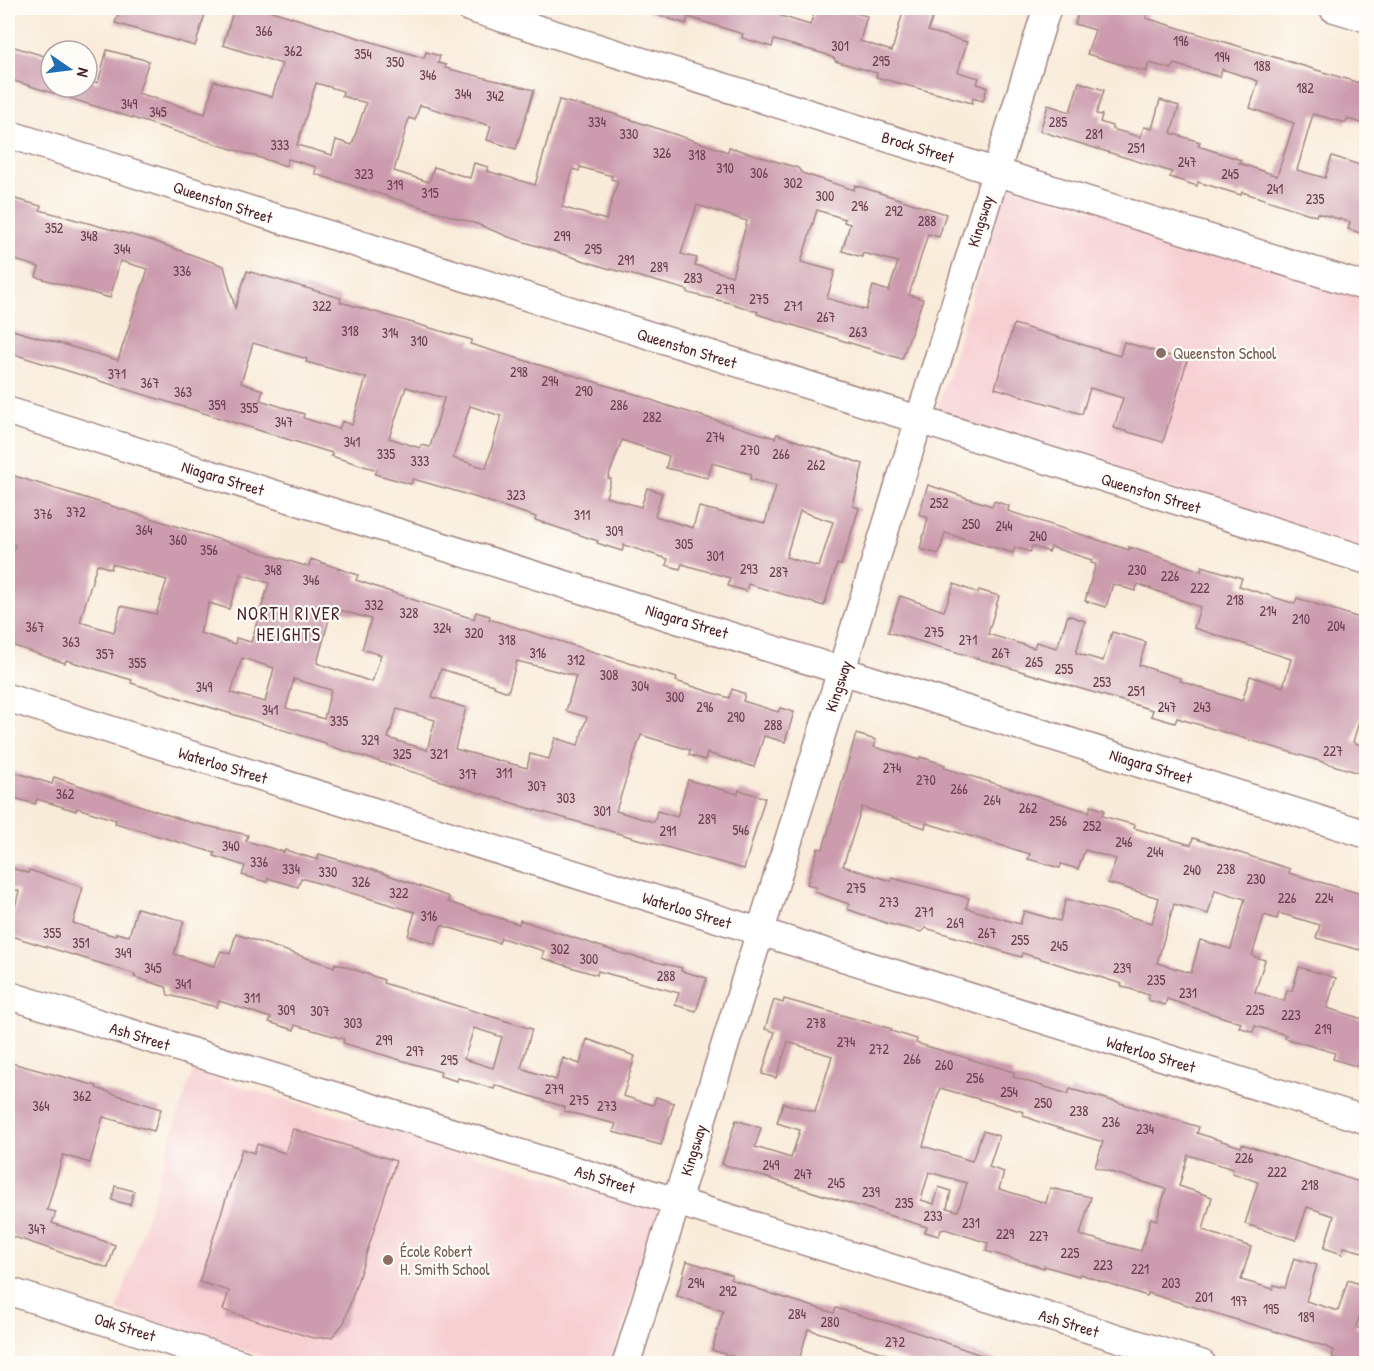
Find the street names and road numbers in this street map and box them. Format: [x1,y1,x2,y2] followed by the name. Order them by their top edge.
[879,126,957,169] street label: Brock Street
[171,176,276,229] street label: Queenston Street
[962,192,998,250] street label: Kingsway
[634,322,740,374] street label: Queenston Street
[179,455,267,501] street label: Niagara Street
[1098,467,1204,519] street label: Queenston Street
[643,598,731,644] street label: Niagara Street
[819,657,857,715] street label: Kingsway
[176,741,271,789] street label: Waterloo Street
[1107,743,1195,789] street label: Niagara Street
[640,886,735,934] street label: Waterloo Street
[107,1016,173,1056] street label: Ash Street
[1104,1030,1199,1078] street label: Waterloo Street
[675,1121,711,1179] street label: Kingsway
[572,1159,638,1199] street label: Ash Street
[1036,1303,1102,1343] street label: Ash Street
[92,1307,159,1347] street label: Oak Street

